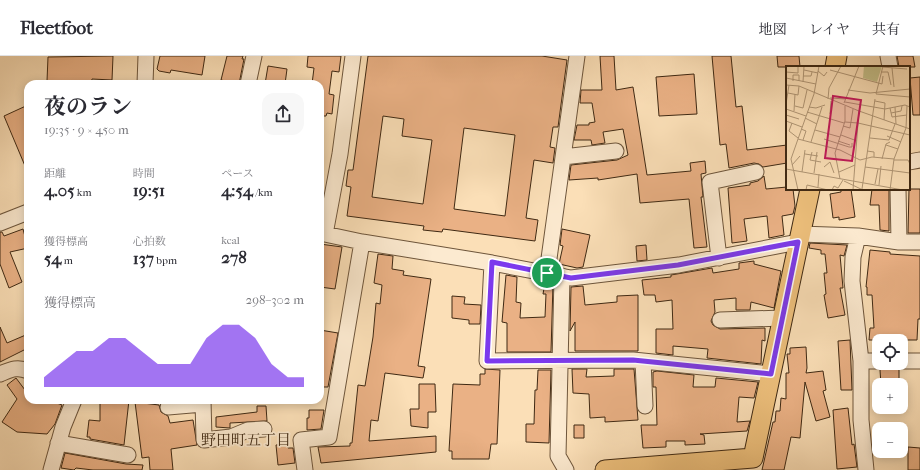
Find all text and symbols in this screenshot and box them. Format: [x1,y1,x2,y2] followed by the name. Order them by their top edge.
[20,17,93,39] text: Fleetfoot
[759,21,787,38] text: 地図
[809,21,850,38] text: レイヤ
[872,21,900,38] text: 共有
[786,66,910,190] inset map
[262,93,304,135] button: share
[44,94,132,120] text: 夜のラン
[44,122,129,137] text: 19:35 · 9 × 450 m
[44,167,66,180] text: 距離
[133,167,155,180] text: 時間
[221,167,254,180] text: ペース
[44,180,74,200] text: 4.05
[133,180,165,200] text: 19:51
[221,180,253,200] text: 4:54
[74,186,92,199] text: km
[253,186,273,199] text: /km
[221,234,240,247] text: kcal
[44,235,88,248] text: 獲得標高
[133,235,166,248] text: 心拍数
[221,247,247,267] text: 278
[44,248,61,268] text: 54
[133,248,154,268] text: 137
[61,254,73,267] text: m
[154,254,177,267] text: bpm
[530,256,564,290] pin
[536,262,558,284] icon: arrive
[246,292,304,307] text: 298–302 m
[44,295,96,310] text: 獲得標高
[872,334,908,458] map controls
[872,334,908,370] button: locate
[872,378,908,414] button: +
[872,422,908,458] button: −
[201,431,291,449] district label: 野田町五丁目

